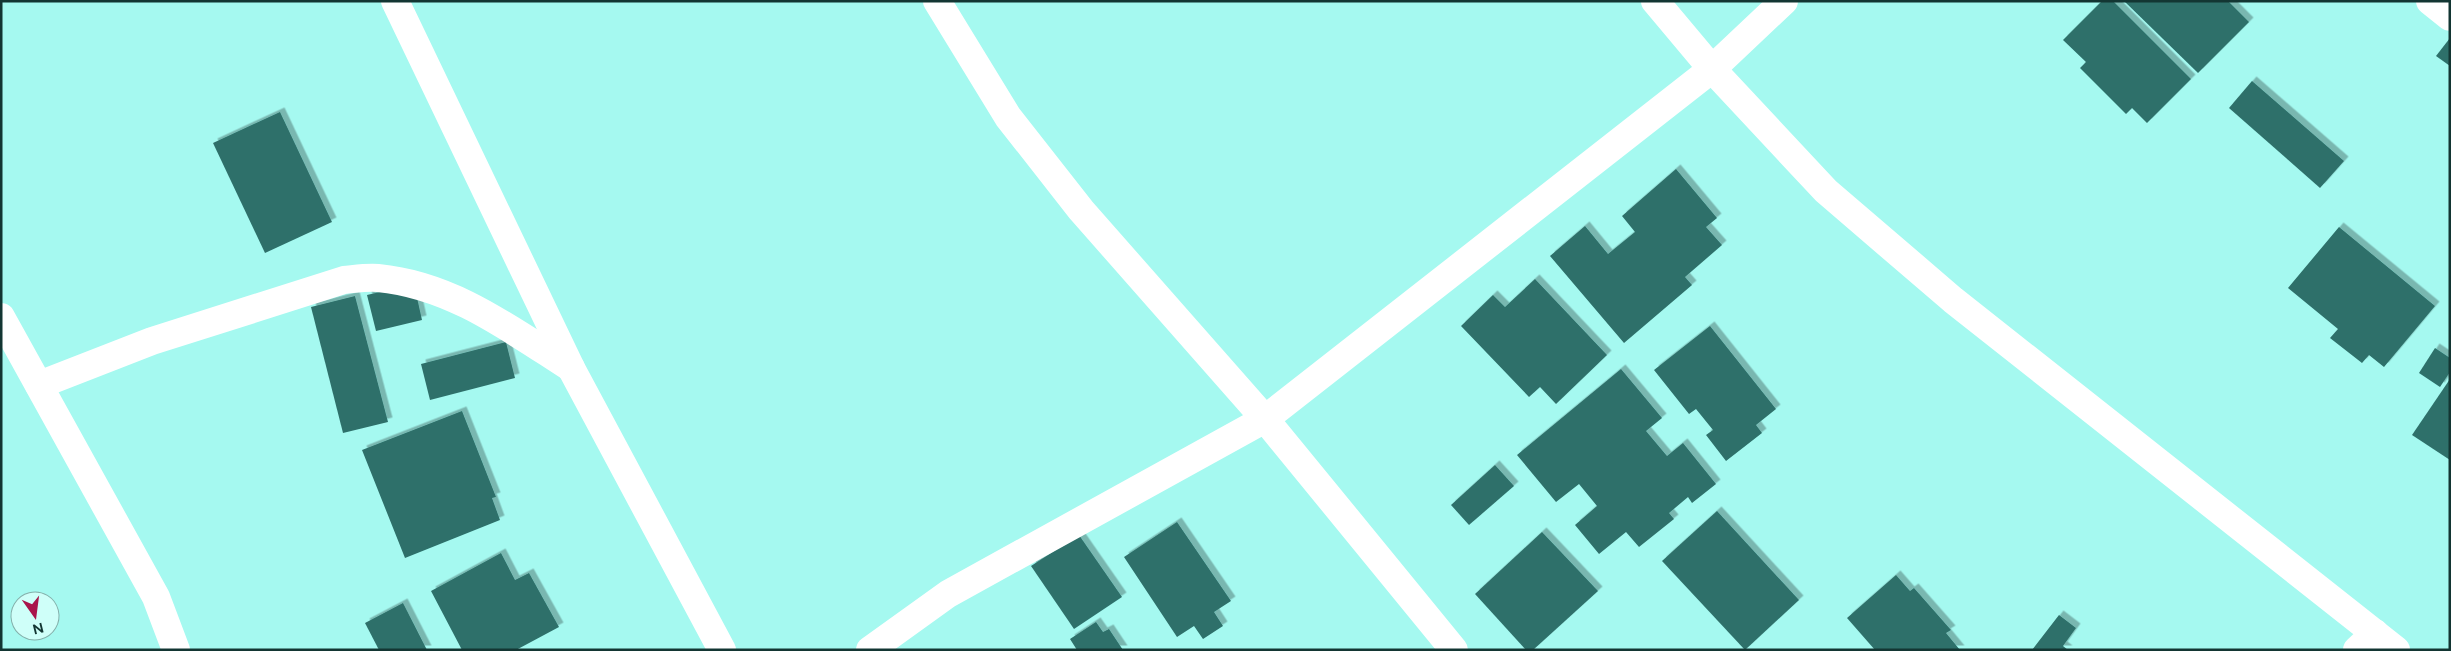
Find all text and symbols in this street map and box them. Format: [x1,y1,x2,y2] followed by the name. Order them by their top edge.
[10,591,60,641] north arrow
[31,619,45,638] text: N

